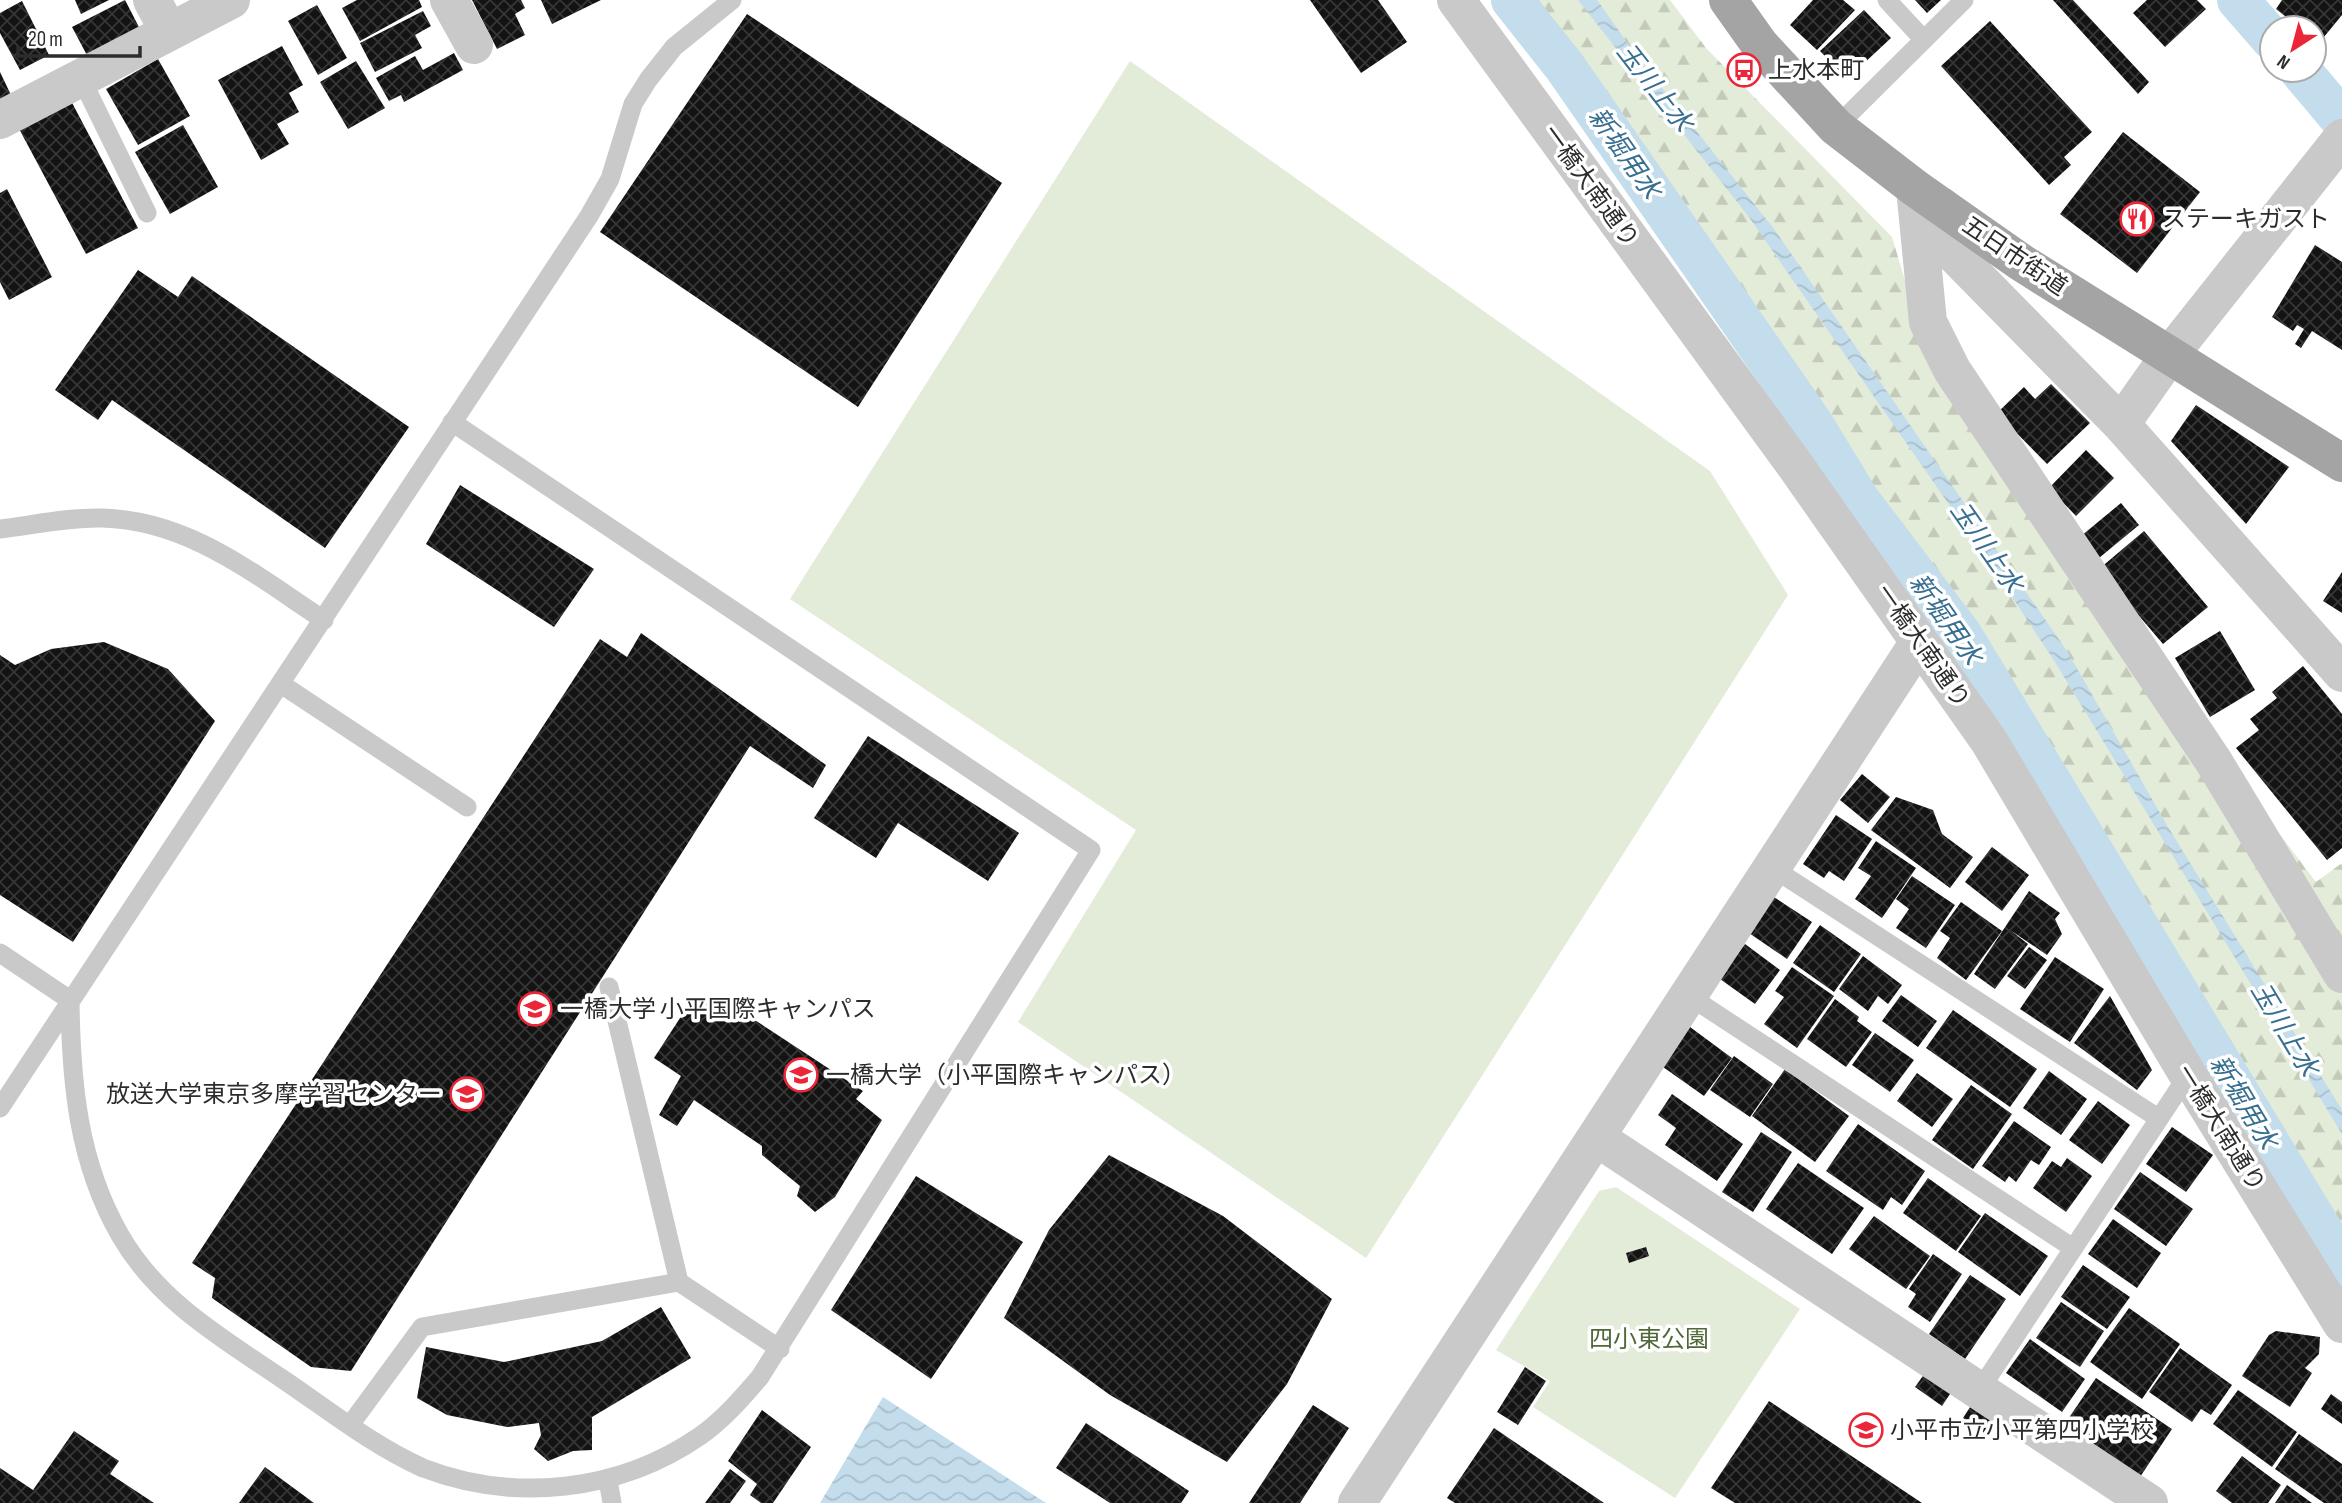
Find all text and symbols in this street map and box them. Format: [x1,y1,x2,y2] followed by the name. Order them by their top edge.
[18,14,140,58] scale bar
[2258,14,2328,84] north arrow
[28,27,63,52] text: 20 m
[1610,37,1700,141] water label: 玉川上水
[2273,49,2295,74] text: N
[1725,51,1763,89] bus stop icon: 上水本町
[1768,56,1864,85] place label: 上水本町
[1581,102,1668,208] water label: 新堀用水
[1537,120,1645,253] street label: 一橋大南通り
[2118,200,2156,238] restaurant icon: ステーキガスト
[2162,205,2330,234] place label: ステーキガスト
[1957,211,2073,302] street label: 五日市街道
[1943,496,2030,602] water label: 玉川上水
[1902,568,1989,674] water label: 新堀用水
[1869,579,1976,714] street label: 一橋大南通り
[2244,977,2325,1085] water label: 玉川上水
[516,990,554,1028] school or university icon: 一橋大学 小平国際キャンパス
[560,995,876,1024] place label: 一橋大学 小平国際キャンパス
[2203,1050,2284,1158] water label: 新堀用水
[782,1056,820,1094] school or university icon: 一橋大学（小平国際キャンパス）
[2170,1060,2271,1197] street label: 一橋大南通り
[826,1061,1186,1090] place label: 一橋大学（小平国際キャンパス）
[448,1075,486,1113] school or university icon: 放送大学東京多摩学習センター
[106,1080,442,1109] place label: 放送大学東京多摩学習センター
[1589,1325,1709,1354] park label: 四小東公園
[1847,1411,1885,1449] school or university icon: 小平市立小平第四小学校
[1890,1416,2154,1445] place label: 小平市立小平第四小学校

